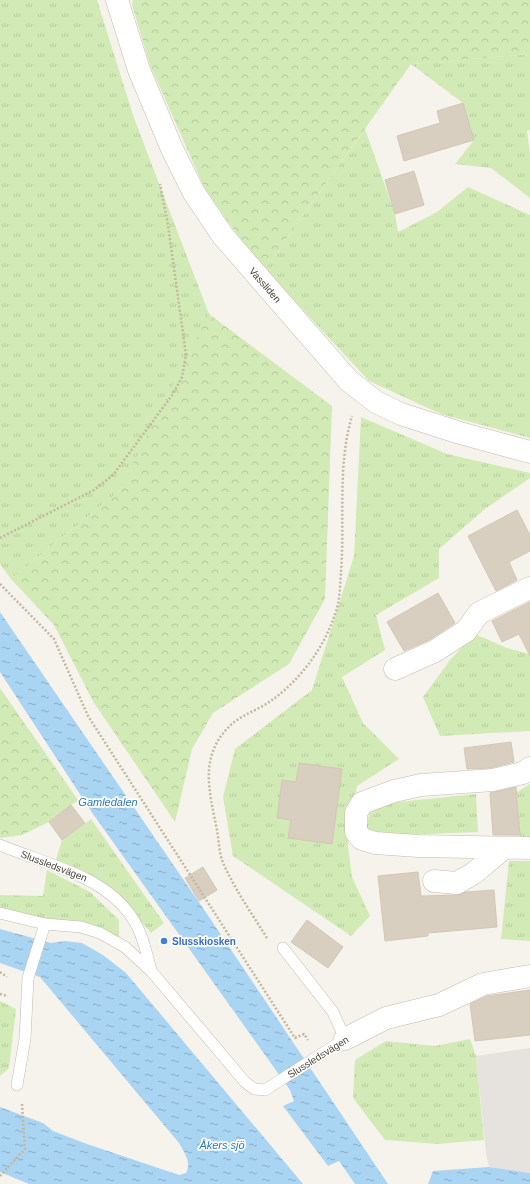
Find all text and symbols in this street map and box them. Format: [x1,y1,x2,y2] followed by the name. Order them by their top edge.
[247,265,283,305] street label: Vassliden
[78,796,138,808] water label: Gamledalen
[19,848,89,884] street label: Slussledsvägen
[159,936,169,946] marker: Slusskiosken
[172,936,236,947] place label: Slusskiosken
[285,1034,351,1080] street label: Slussledsvägen
[198,1139,245,1151] water label: Åkers sjö

